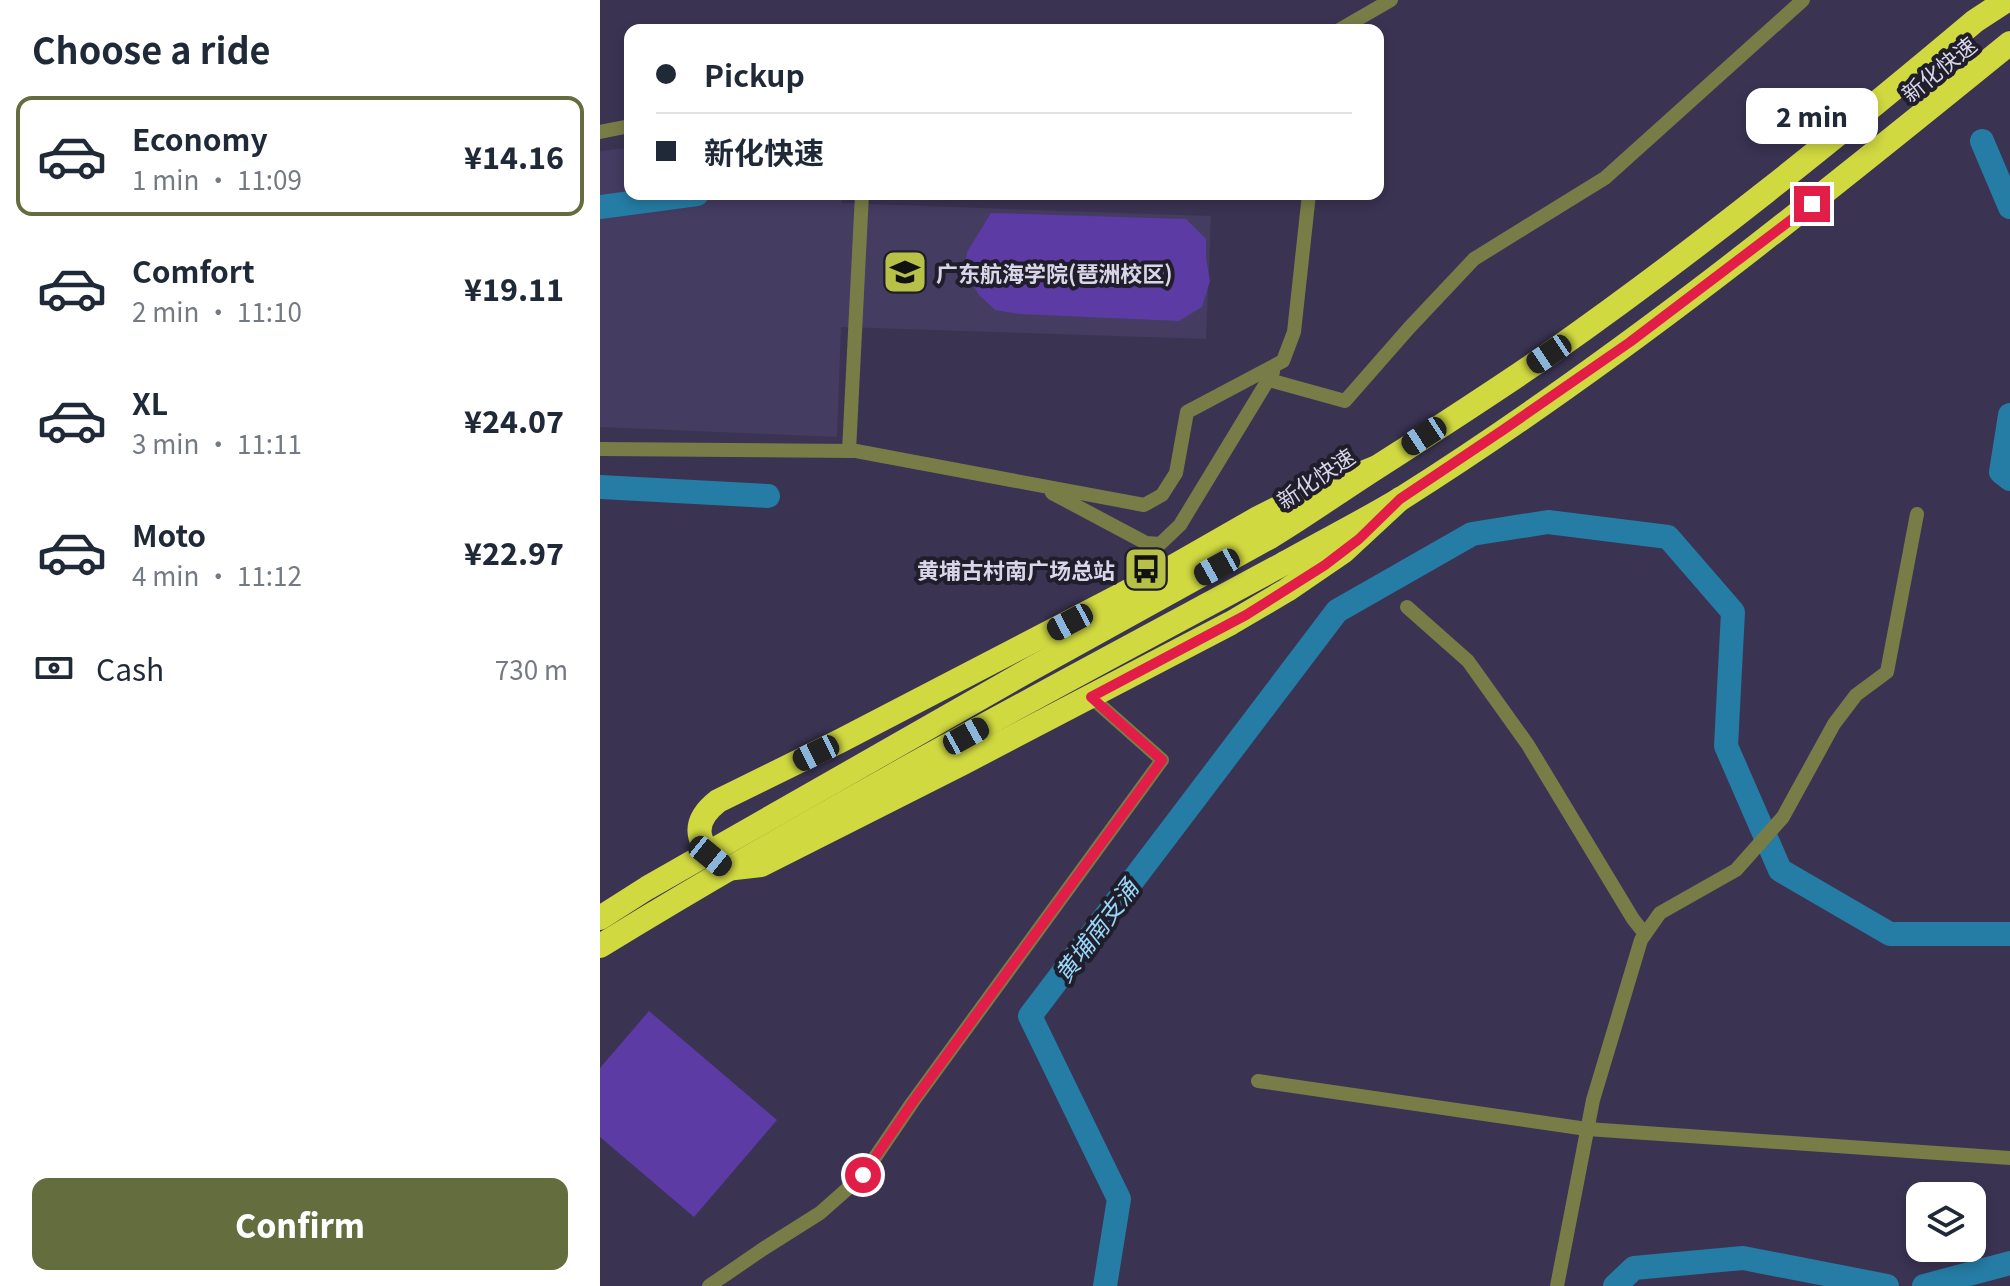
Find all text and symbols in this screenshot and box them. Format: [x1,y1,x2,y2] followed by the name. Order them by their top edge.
[32,22,271,74] text: Choose a ride
[1894,28,1982,108] street label: 新化快速
[704,52,805,96] text: Pickup
[1746,88,1878,144] callout: 2 min
[1776,97,1848,134] text: 2 min
[132,116,268,160] text: Economy
[36,120,108,192] icon: car
[704,129,824,173] text: 新化快速
[464,134,564,178] text: ¥14.16
[132,160,302,197] text: 1 min · 11:09
[1794,186,1830,222] route end
[132,248,255,292] text: Comfort
[881,248,929,296] school or university icon: 广东航海学院(琶洲校区)
[36,252,108,324] icon: car
[936,256,1173,288] place label: 广东航海学院(琶洲校区)
[464,266,564,310] text: ¥19.11
[132,292,302,329] text: 2 min · 11:10
[1522,331,1576,377] car
[132,380,168,424] text: XL
[36,384,108,456] icon: car
[464,398,564,442] text: ¥24.07
[1397,413,1451,459] car
[132,424,302,461] text: 3 min · 11:11
[1270,439,1360,515] street label: 新化快速
[132,512,206,556] text: Moto
[36,516,108,588] icon: car
[464,530,564,574] text: ¥22.97
[1122,545,1170,593] bus stop icon: 黄埔古村南广场总站
[1190,545,1244,589] car
[917,553,1115,585] place label: 黄埔古村南广场总站
[132,556,302,593] text: 4 min · 11:12
[1043,600,1097,644] car
[32,646,76,690] icon: cash
[96,646,164,690] text: Cash
[495,650,568,687] text: 730 m
[939,714,993,758] car
[789,732,843,774] car
[684,832,736,880] car
[1045,869,1147,988] water label: 黄埔南支涌
[845,1157,881,1193] route start
[32,1178,568,1270] button: Confirm
[1906,1182,1986,1262] map controls
[1906,1182,1986,1262] button: layers

